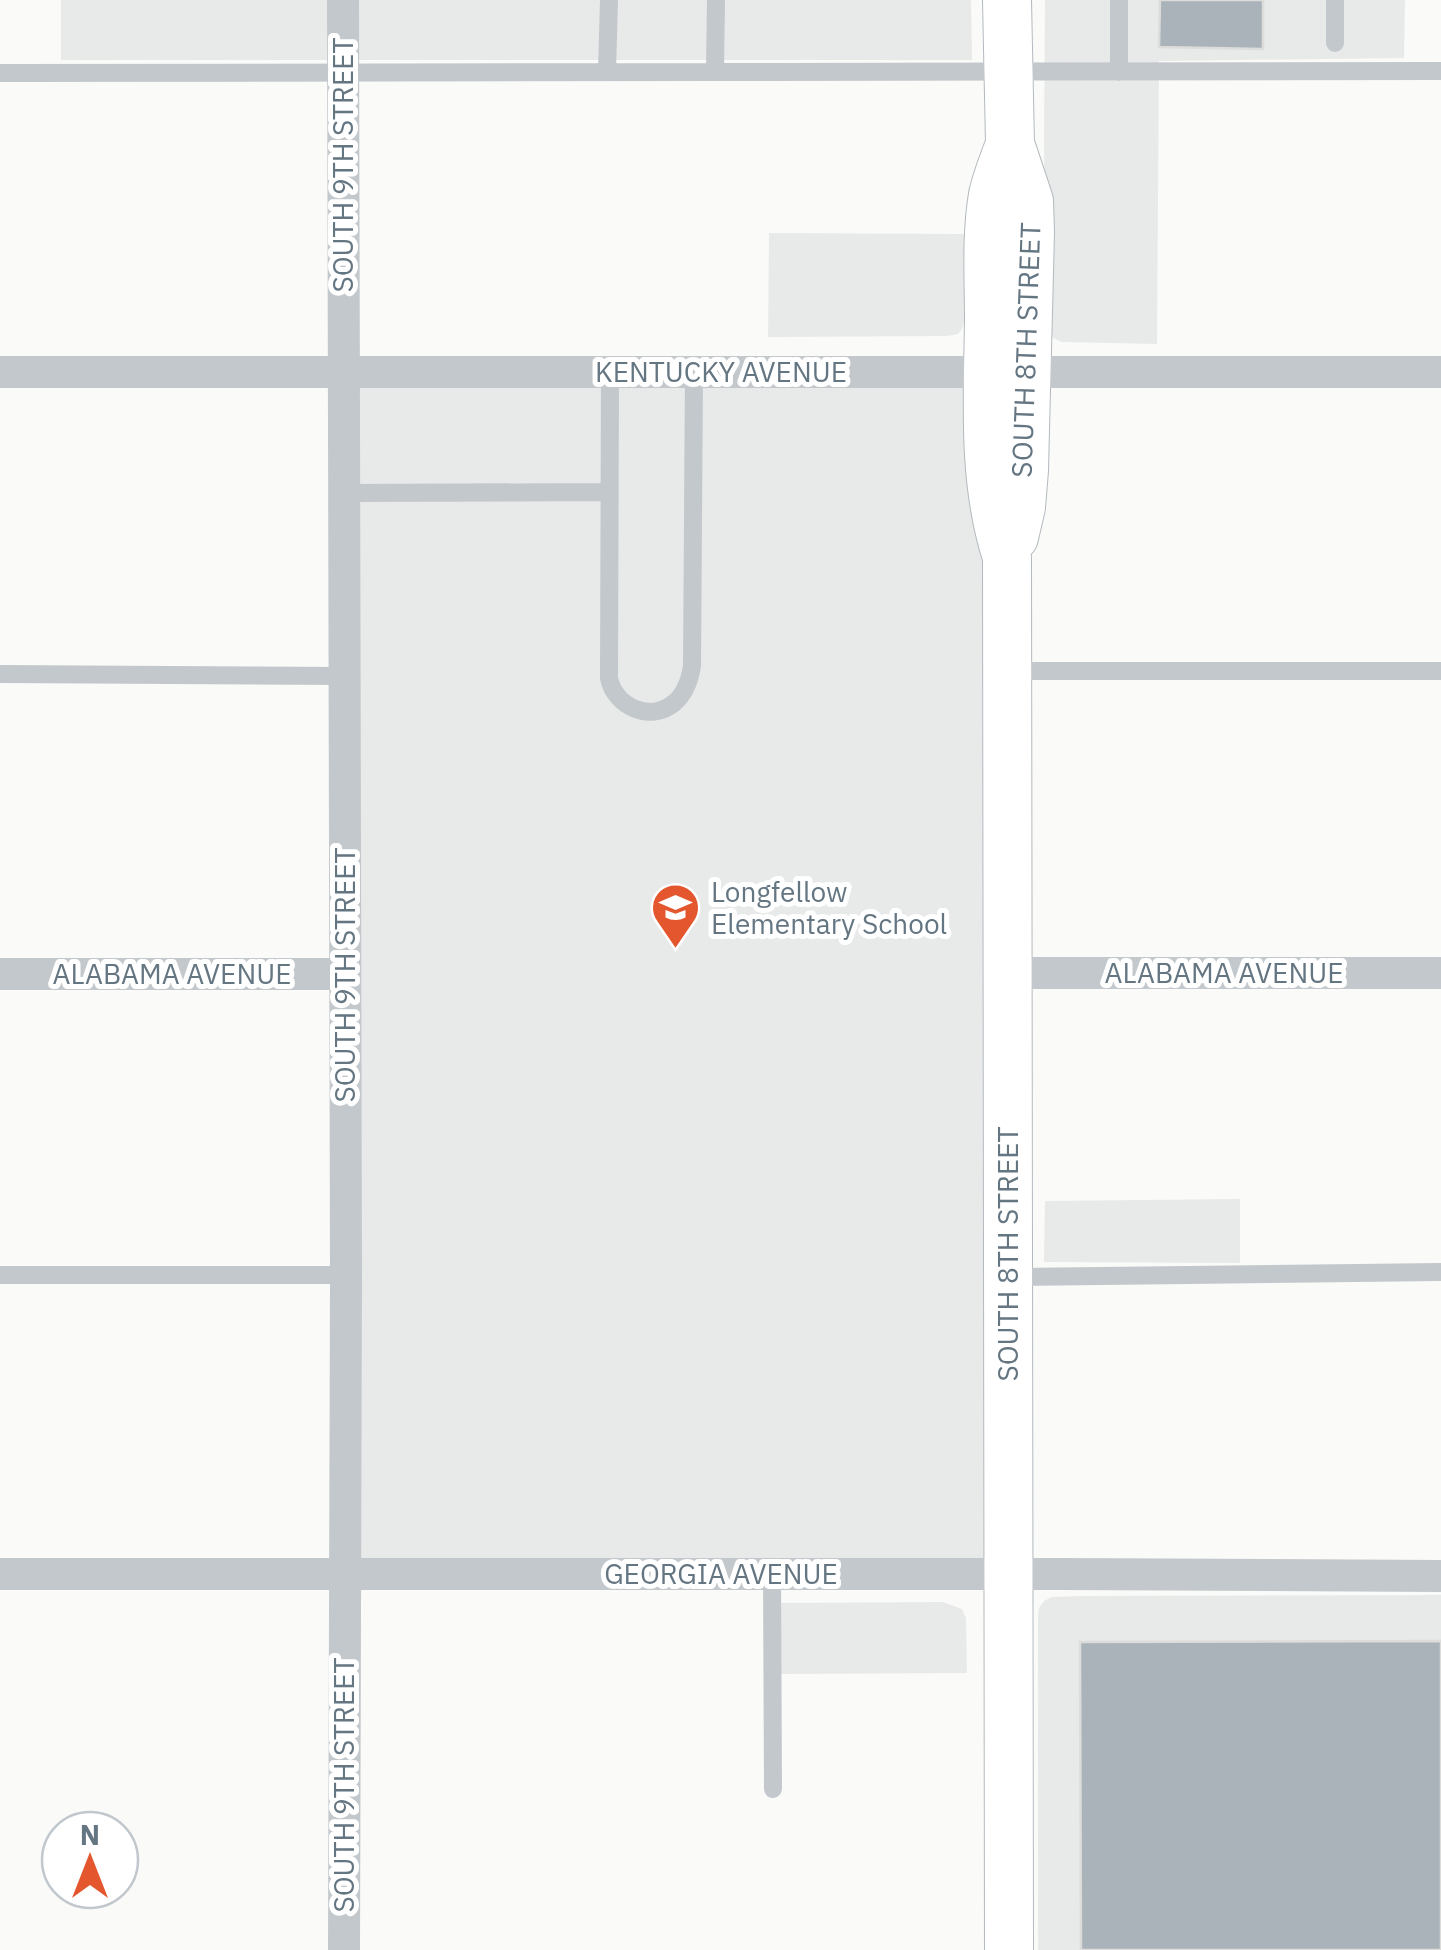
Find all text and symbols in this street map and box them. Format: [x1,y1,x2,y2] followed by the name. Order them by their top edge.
[324,37,361,293] street label: SOUTH 9TH STREET
[1003,222,1048,478] street label: SOUTH 8TH STREET
[595,353,847,390] street label: KENTUCKY AVENUE
[326,847,363,1103] street label: SOUTH 9TH STREET
[711,873,947,942] place label: Longfellow Elementary School
[650,882,702,950] school or university icon: Longfellow Elementary School
[1105,954,1343,991] street label: ALABAMA AVENUE
[53,955,291,992] street label: ALABAMA AVENUE
[989,1126,1026,1382] street label: SOUTH 8TH STREET
[604,1555,838,1592] street label: GEORGIA AVENUE
[325,1657,362,1913] street label: SOUTH 9TH STREET
[40,1810,140,1910] north arrow
[80,1816,100,1853] text: N

